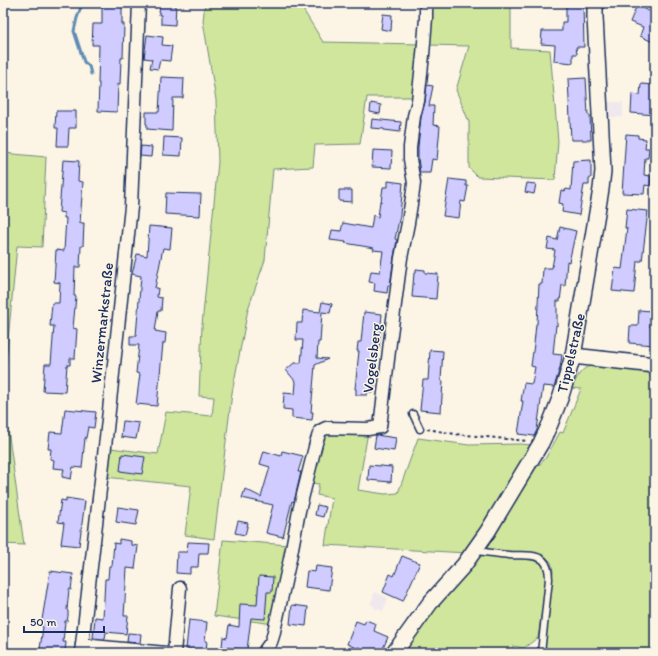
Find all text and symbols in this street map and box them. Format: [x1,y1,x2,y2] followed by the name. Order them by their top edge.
[87,262,117,384] street label: Winzermarkstraße
[553,311,589,395] street label: Tippelstraße
[359,322,385,394] street label: Vogelsberg
[24,608,104,634] scale bar
[30,615,56,629] text: 50 m

